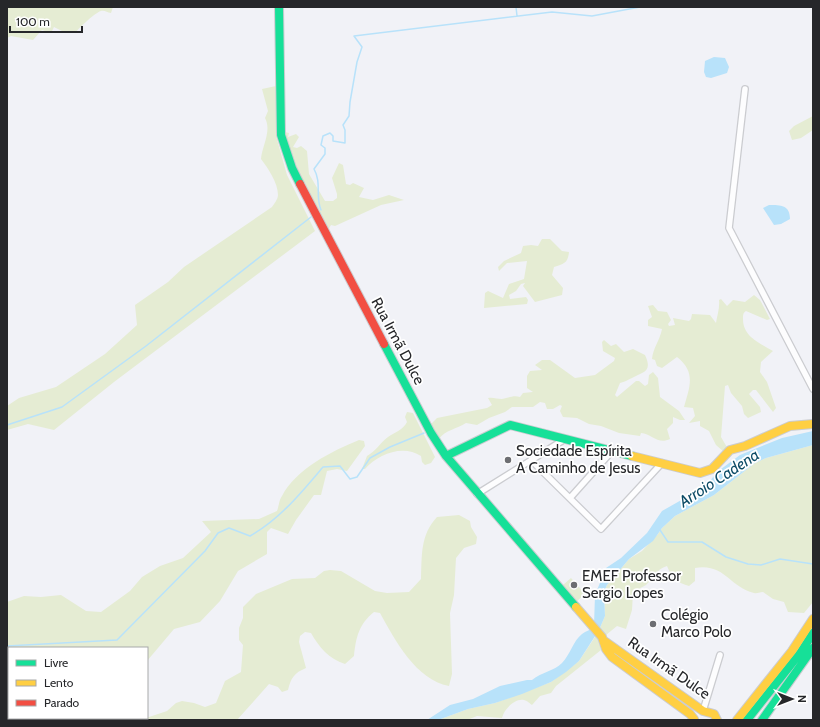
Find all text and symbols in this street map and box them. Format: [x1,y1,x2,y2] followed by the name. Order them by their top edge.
[10,8,82,34] scale bar
[16,14,50,29] text: 100 m
[368,294,429,388] street label: Rua Irmã Dulce
[516,442,640,477] place label: Sociedade Espírita A Caminho de Jesus
[674,445,763,512] water label: Arroio Cadena
[503,455,513,465] marker: Sociedade Espírita A Caminho de Jesus
[582,567,681,602] place label: EMEF Professor Sergio Lopes
[569,580,579,590] marker: EMEF Professor Sergio Lopes
[661,606,732,641] place label: Colégio Marco Polo
[648,619,658,629] marker: Colégio Marco Polo
[625,633,714,703] street label: Rua Irmã Dulce
[8,647,148,719] legend
[44,655,68,670] text: Livre
[44,675,74,690] text: Lento
[772,679,812,719] north arrow
[44,695,80,710] text: Parado
[795,695,809,703] text: N

